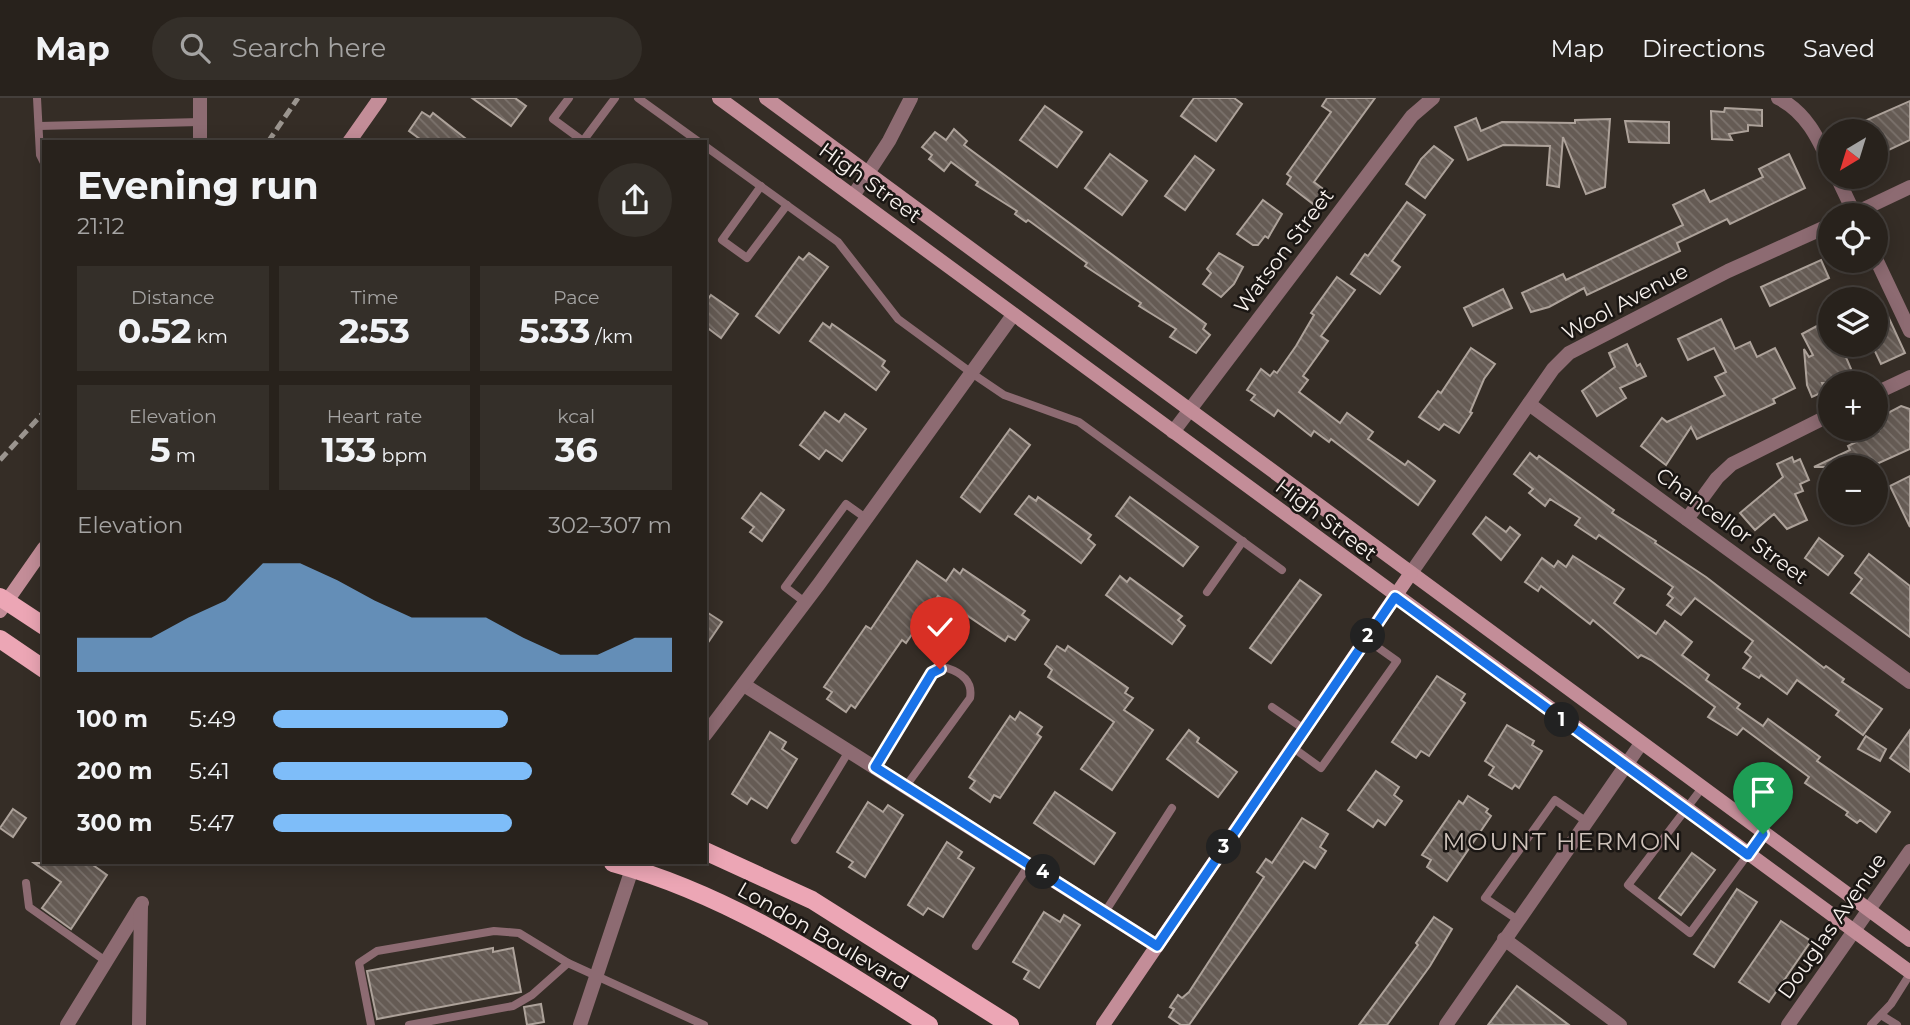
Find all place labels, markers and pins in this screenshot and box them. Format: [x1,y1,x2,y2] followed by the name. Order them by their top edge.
[910,597,970,669] pin
[1350,618,1386,654] pin: 2
[1544,702,1580,738] pin: 1
[1733,762,1793,834] pin
[1206,830,1242,864] pin: 3
[1026,854,1060,890] pin: 4

